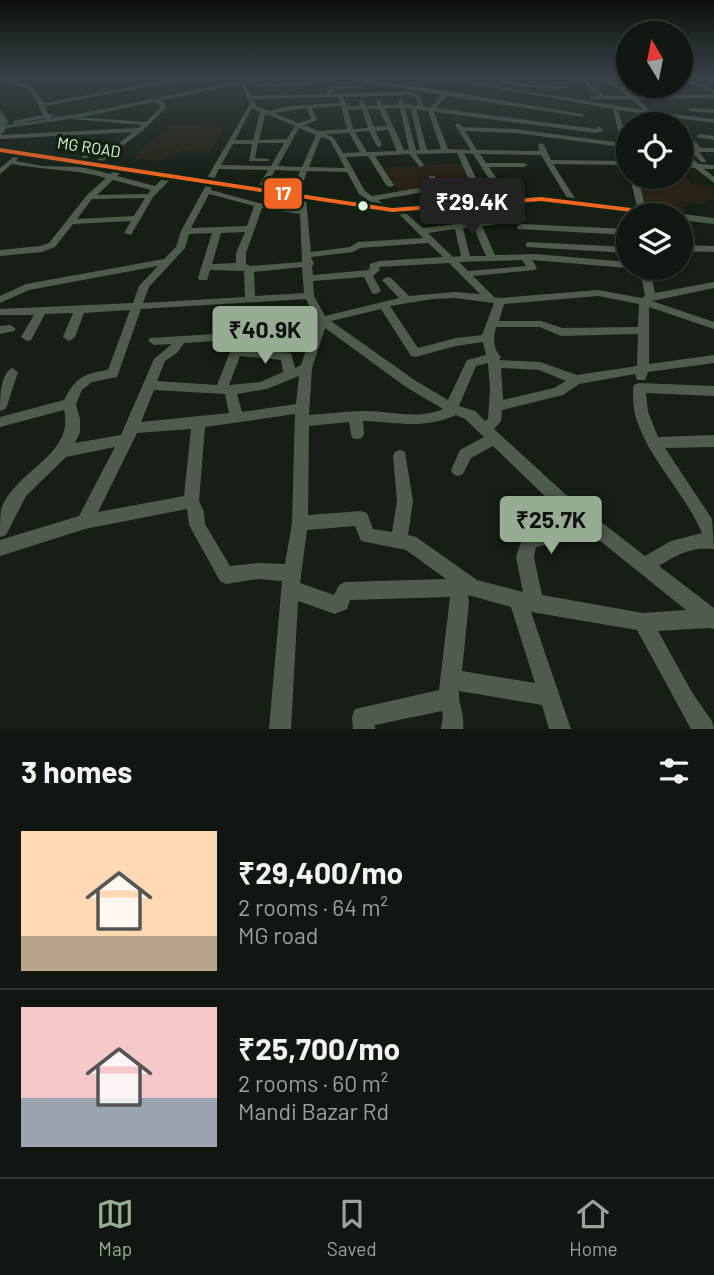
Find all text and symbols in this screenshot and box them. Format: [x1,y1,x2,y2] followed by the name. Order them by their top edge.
[616,21,693,98] north arrow
[616,21,693,280] map controls
[616,112,693,189] button: locate
[56,132,122,161] street label: MG ROAD
[263,177,303,210] line badge: 17
[415,178,529,238] pin: ₹29.4K
[275,181,292,204] text: 17
[436,187,508,215] text: ₹29.4K
[356,199,370,213] unlabelled marker
[616,203,693,280] button: layers
[208,306,322,366] pin: ₹40.9K
[228,315,302,343] text: ₹40.9K
[494,496,608,556] pin: ₹25.7K
[516,505,586,533] text: ₹25.7K
[655,752,693,790] icon: filters
[21,753,132,789] text: 3 homes
[238,854,403,890] text: ₹29,400/mo
[77,859,161,943] icon: home
[238,893,388,921] text: 2 rooms · 64 m²
[238,921,318,949] text: MG road
[238,1030,400,1066] text: ₹25,700/mo
[77,1035,161,1119] icon: home
[238,1069,388,1097] text: 2 rooms · 60 m²
[238,1097,389,1125] text: Mandi Bazar Rd
[96,1195,134,1260] tab: Map
[327,1195,377,1260] tab: Saved
[569,1195,618,1260] tab: Home

